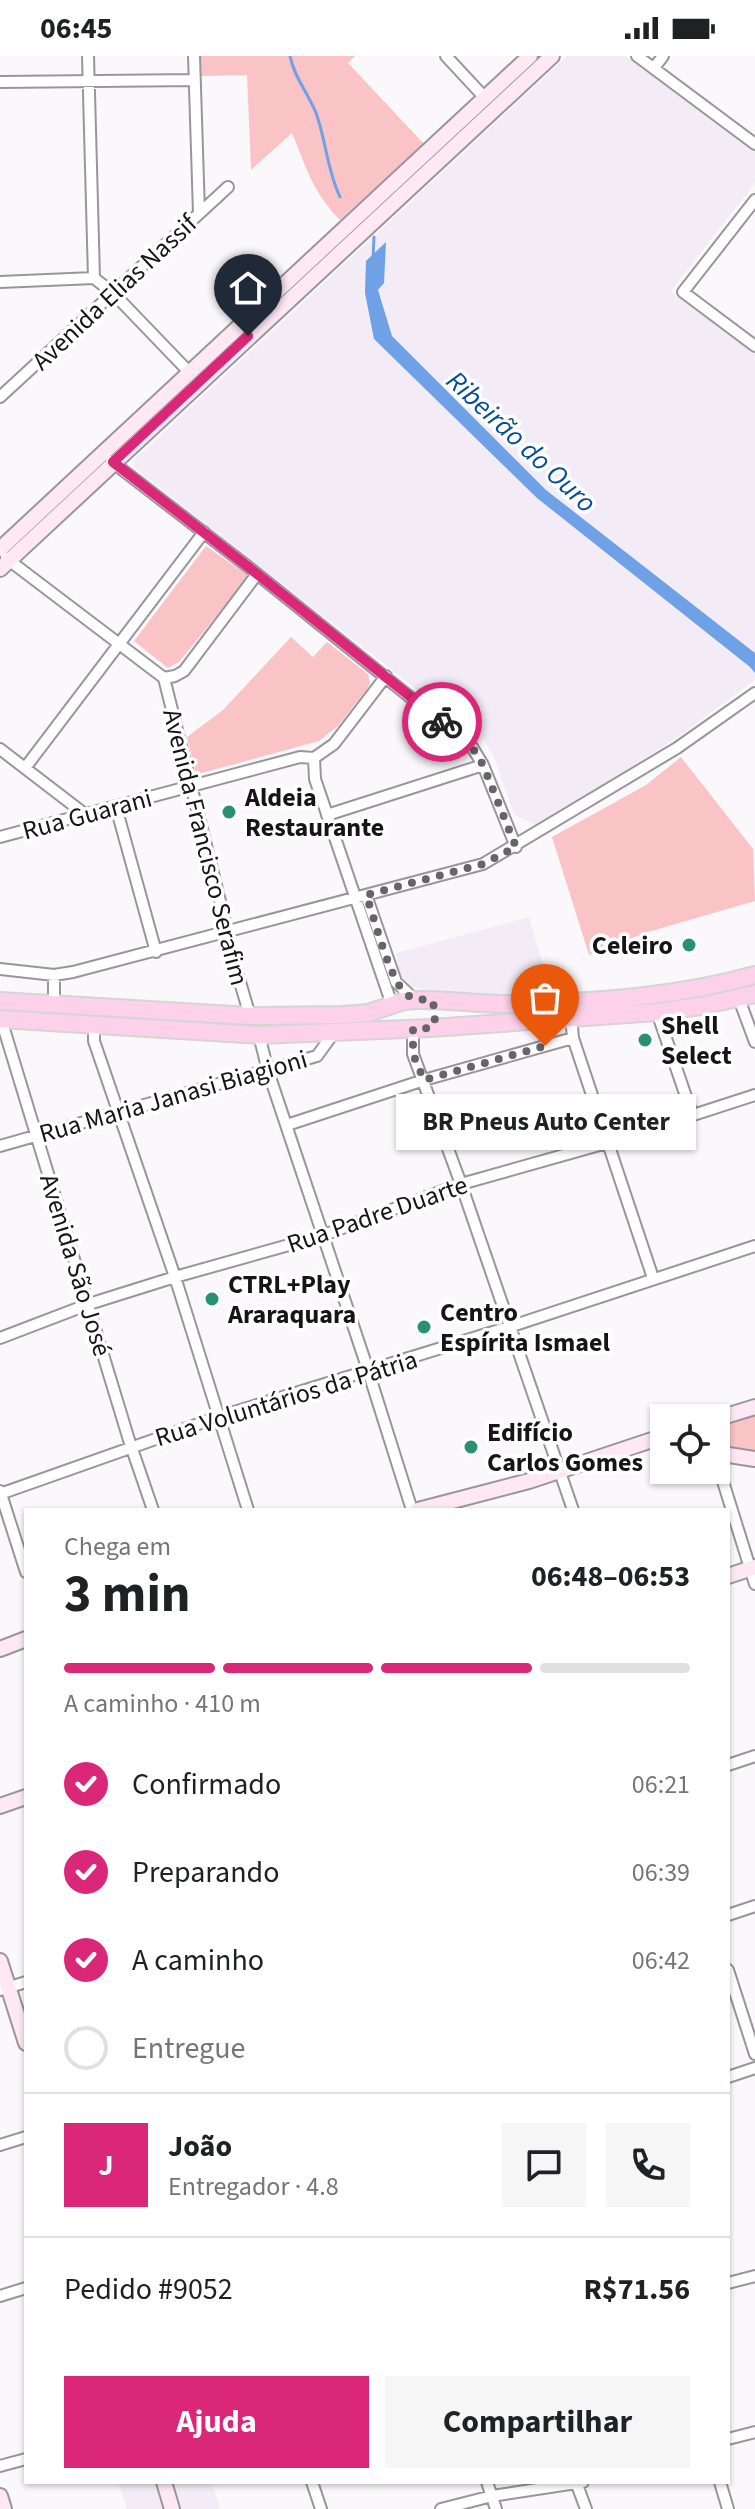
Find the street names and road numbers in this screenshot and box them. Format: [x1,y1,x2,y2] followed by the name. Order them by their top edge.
[24,205,206,379] street label: Avenida Elias Nassif
[153,705,258,989] street label: Avenida Francisco Serafim
[18,779,156,850] street label: Rua Guarani
[35,1040,312,1152] street label: Rua Maria Janasi Biagioni
[282,1166,472,1263] street label: Rua Padre Duarte
[30,1169,121,1361] street label: Avenida São José
[150,1341,422,1456] street label: Rua Voluntários da Pátria

